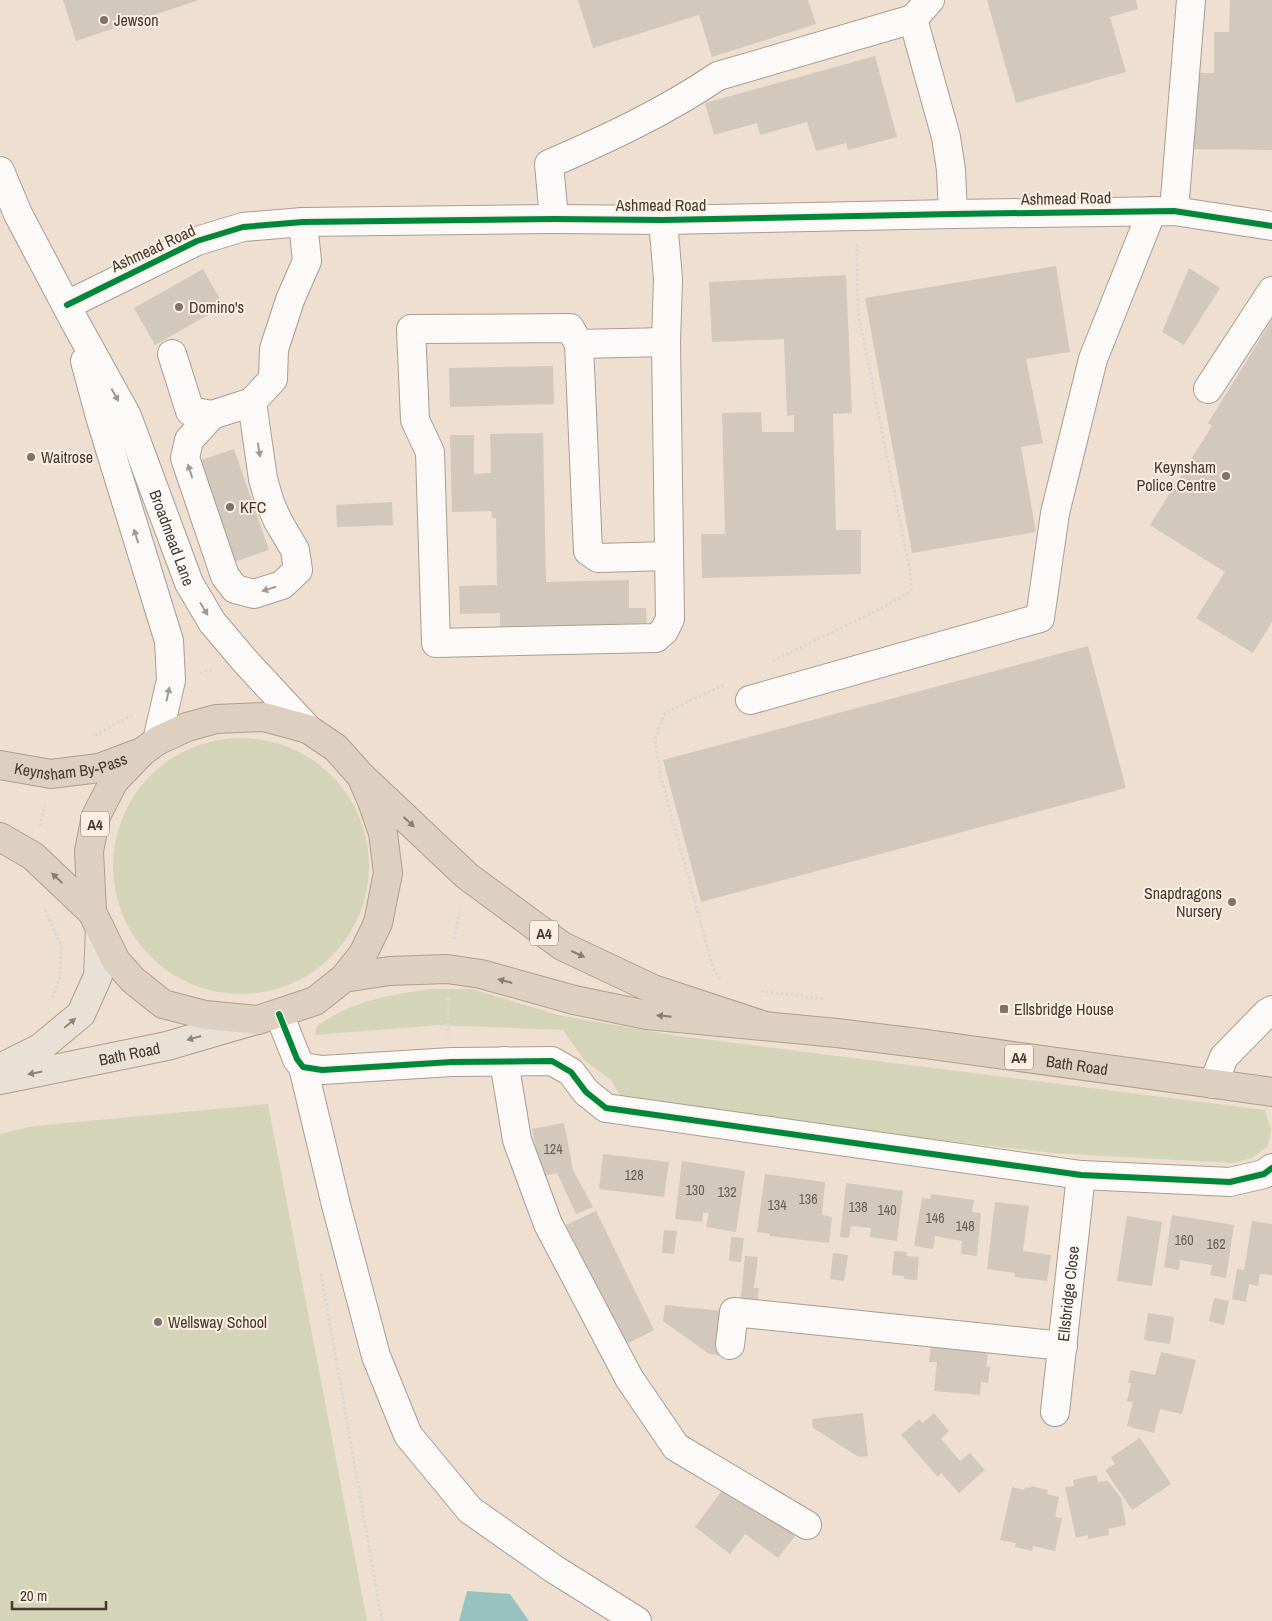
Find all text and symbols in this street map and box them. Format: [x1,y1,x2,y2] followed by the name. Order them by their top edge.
[114,9,158,31] place label: Jewson
[98,14,110,26] marker: Jewson
[1020,186,1111,210] street label: Ashmead Road
[615,194,706,216] street label: Ashmead Road
[106,219,199,278] street label: Ashmead Road
[189,296,244,318] place label: Domino's
[173,301,185,313] marker: Domino's
[111,389,120,402] one-way arrow
[255,443,263,459] one-way arrow
[41,446,93,468] place label: Waitrose
[25,451,37,463] marker: Waitrose
[1137,456,1216,496] place label: Keynsham Police Centre
[186,464,193,479] one-way arrow
[1220,470,1232,482] marker: Keynsham Police Centre
[144,487,200,589] street label: Broadmead Lane
[240,496,266,518] place label: KFC
[224,501,236,513] marker: KFC
[132,529,140,544] one-way arrow
[262,585,277,593] one-way arrow
[200,603,209,616] one-way arrow
[164,685,172,701] one-way arrow
[13,747,130,785] street label: Keynsham By-Pass
[81,812,109,836] road number: A4
[403,816,415,828] one-way arrow
[51,872,63,884] one-way arrow
[1144,882,1222,922] place label: Snapdragons Nursery
[1226,896,1238,908] marker: Snapdragons Nursery
[530,920,558,946] road number: A4
[571,950,585,958] one-way arrow
[498,976,513,984] one-way arrow
[1014,998,1114,1020] place label: Ellsbridge House
[998,1003,1010,1015] marker: Ellsbridge House
[655,1012,671,1020] one-way arrow
[63,1017,76,1028] one-way arrow
[186,1035,201,1043] one-way arrow
[97,1037,162,1071] street label: Bath Road
[1005,1044,1033,1070] road number: A4
[1045,1050,1109,1080] street label: Bath Road
[28,1069,43,1077] one-way arrow
[543,1140,563,1158] house number: 124
[624,1166,644,1184] house number: 128
[685,1181,705,1199] house number: 130
[717,1183,737,1201] house number: 132
[798,1190,818,1208] house number: 136
[767,1196,787,1214] house number: 134
[848,1198,868,1216] house number: 138
[877,1201,897,1219] house number: 140
[925,1209,945,1227] house number: 146
[955,1217,975,1235] house number: 148
[1174,1231,1194,1249] house number: 160
[1206,1235,1226,1253] house number: 162
[1052,1245,1084,1342] street label: Ellsbridge Close
[168,1311,267,1333] place label: Wellsway School
[152,1316,164,1328] marker: Wellsway School
[12,1578,106,1610] scale bar
[20,1585,47,1606] text: 20 m

